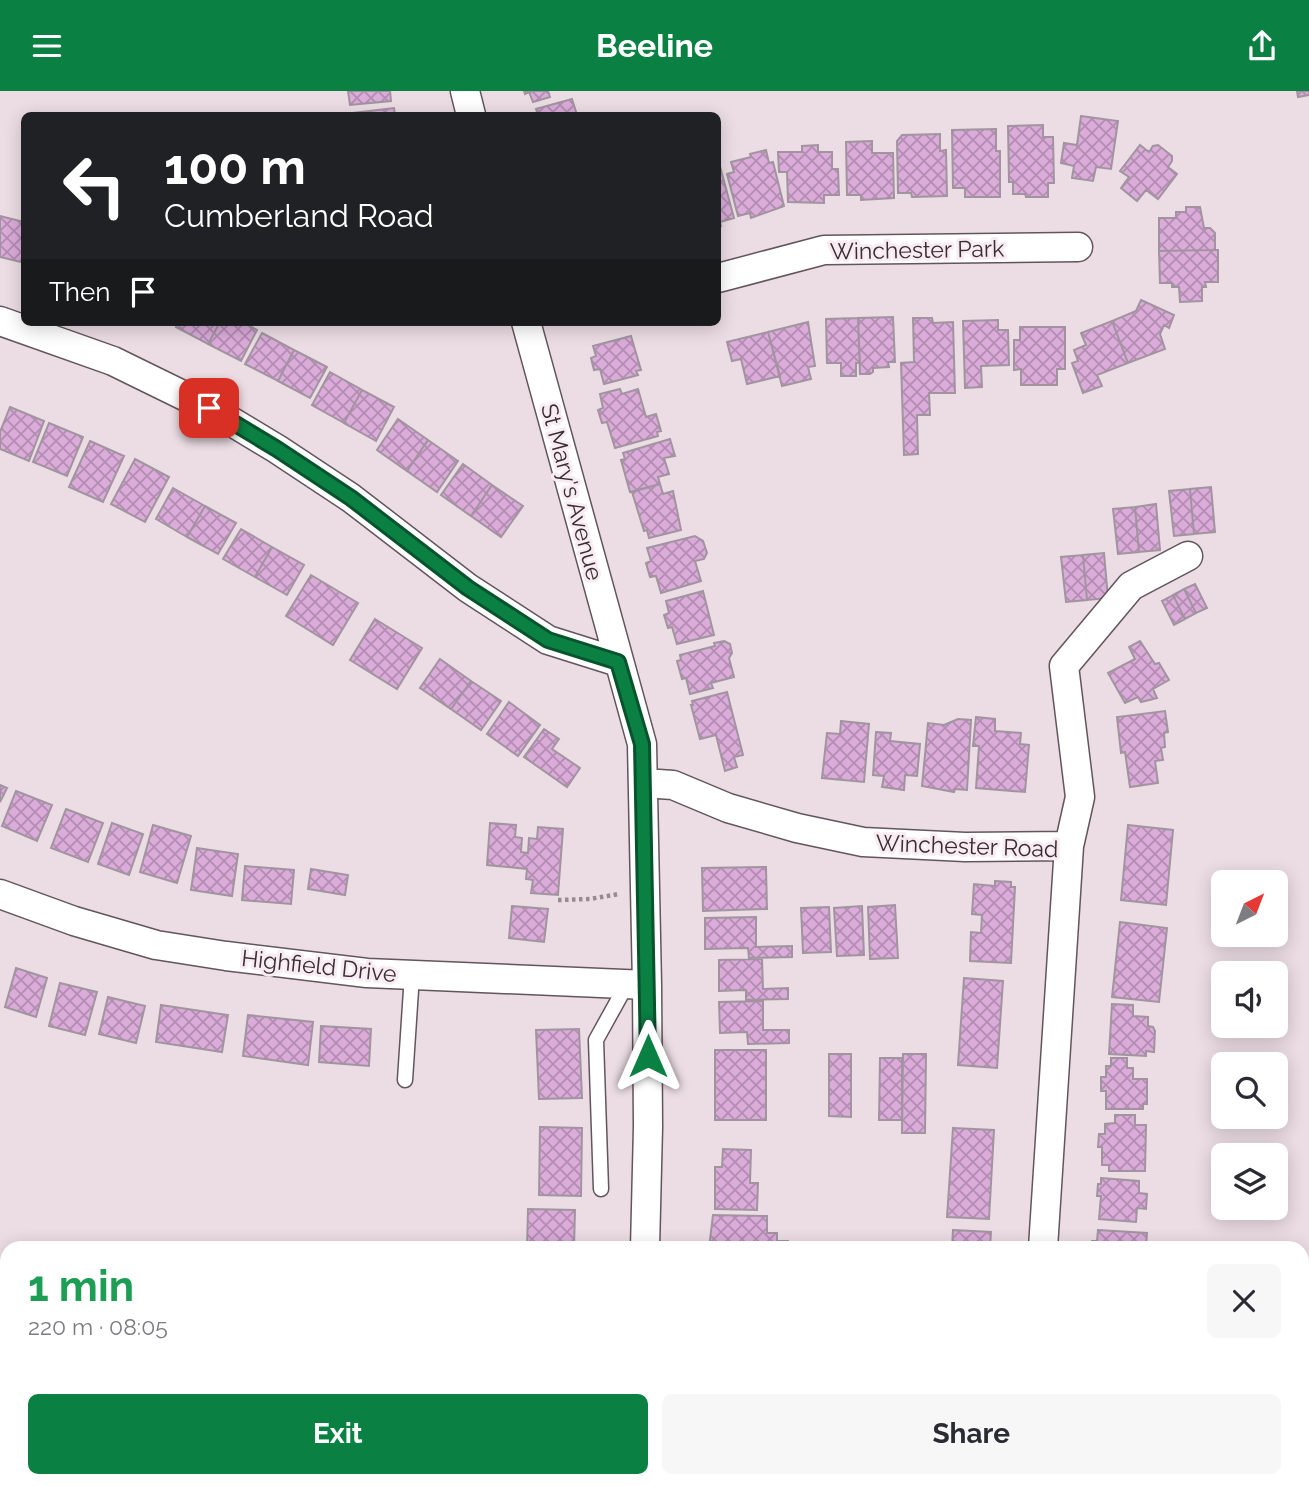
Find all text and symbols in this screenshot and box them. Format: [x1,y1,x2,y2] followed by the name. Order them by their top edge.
[28,27,66,65] icon: menu
[596,27,713,64] text: Beeline
[1243,27,1281,65] icon: share
[164,138,306,195] text: 100 m
[49,140,140,231] icon: left
[164,197,434,234] text: Cumberland Road
[830,234,1004,265] street label: Winchester Park
[124,273,162,311] icon: arrive
[49,277,110,307] text: Then
[179,378,239,438] pin
[190,389,228,427] icon: arrive
[536,401,609,583] street label: St Mary's Avenue
[875,829,1059,862] street label: Winchester Road
[1211,870,1288,947] north arrow
[1211,870,1288,1220] map controls
[240,944,398,987] street label: Highfield Drive
[1211,961,1288,1038] button: sound
[611,1019,685,1093] position arrow
[1211,1052,1288,1129] button: search
[1211,1143,1288,1220] button: layers
[28,1262,134,1311] text: 1 min
[1207,1264,1281,1338] button: close
[28,1313,168,1340] text: 220 m · 08:05
[28,1394,648,1474] button: Exit
[662,1394,1281,1474] button: Share

